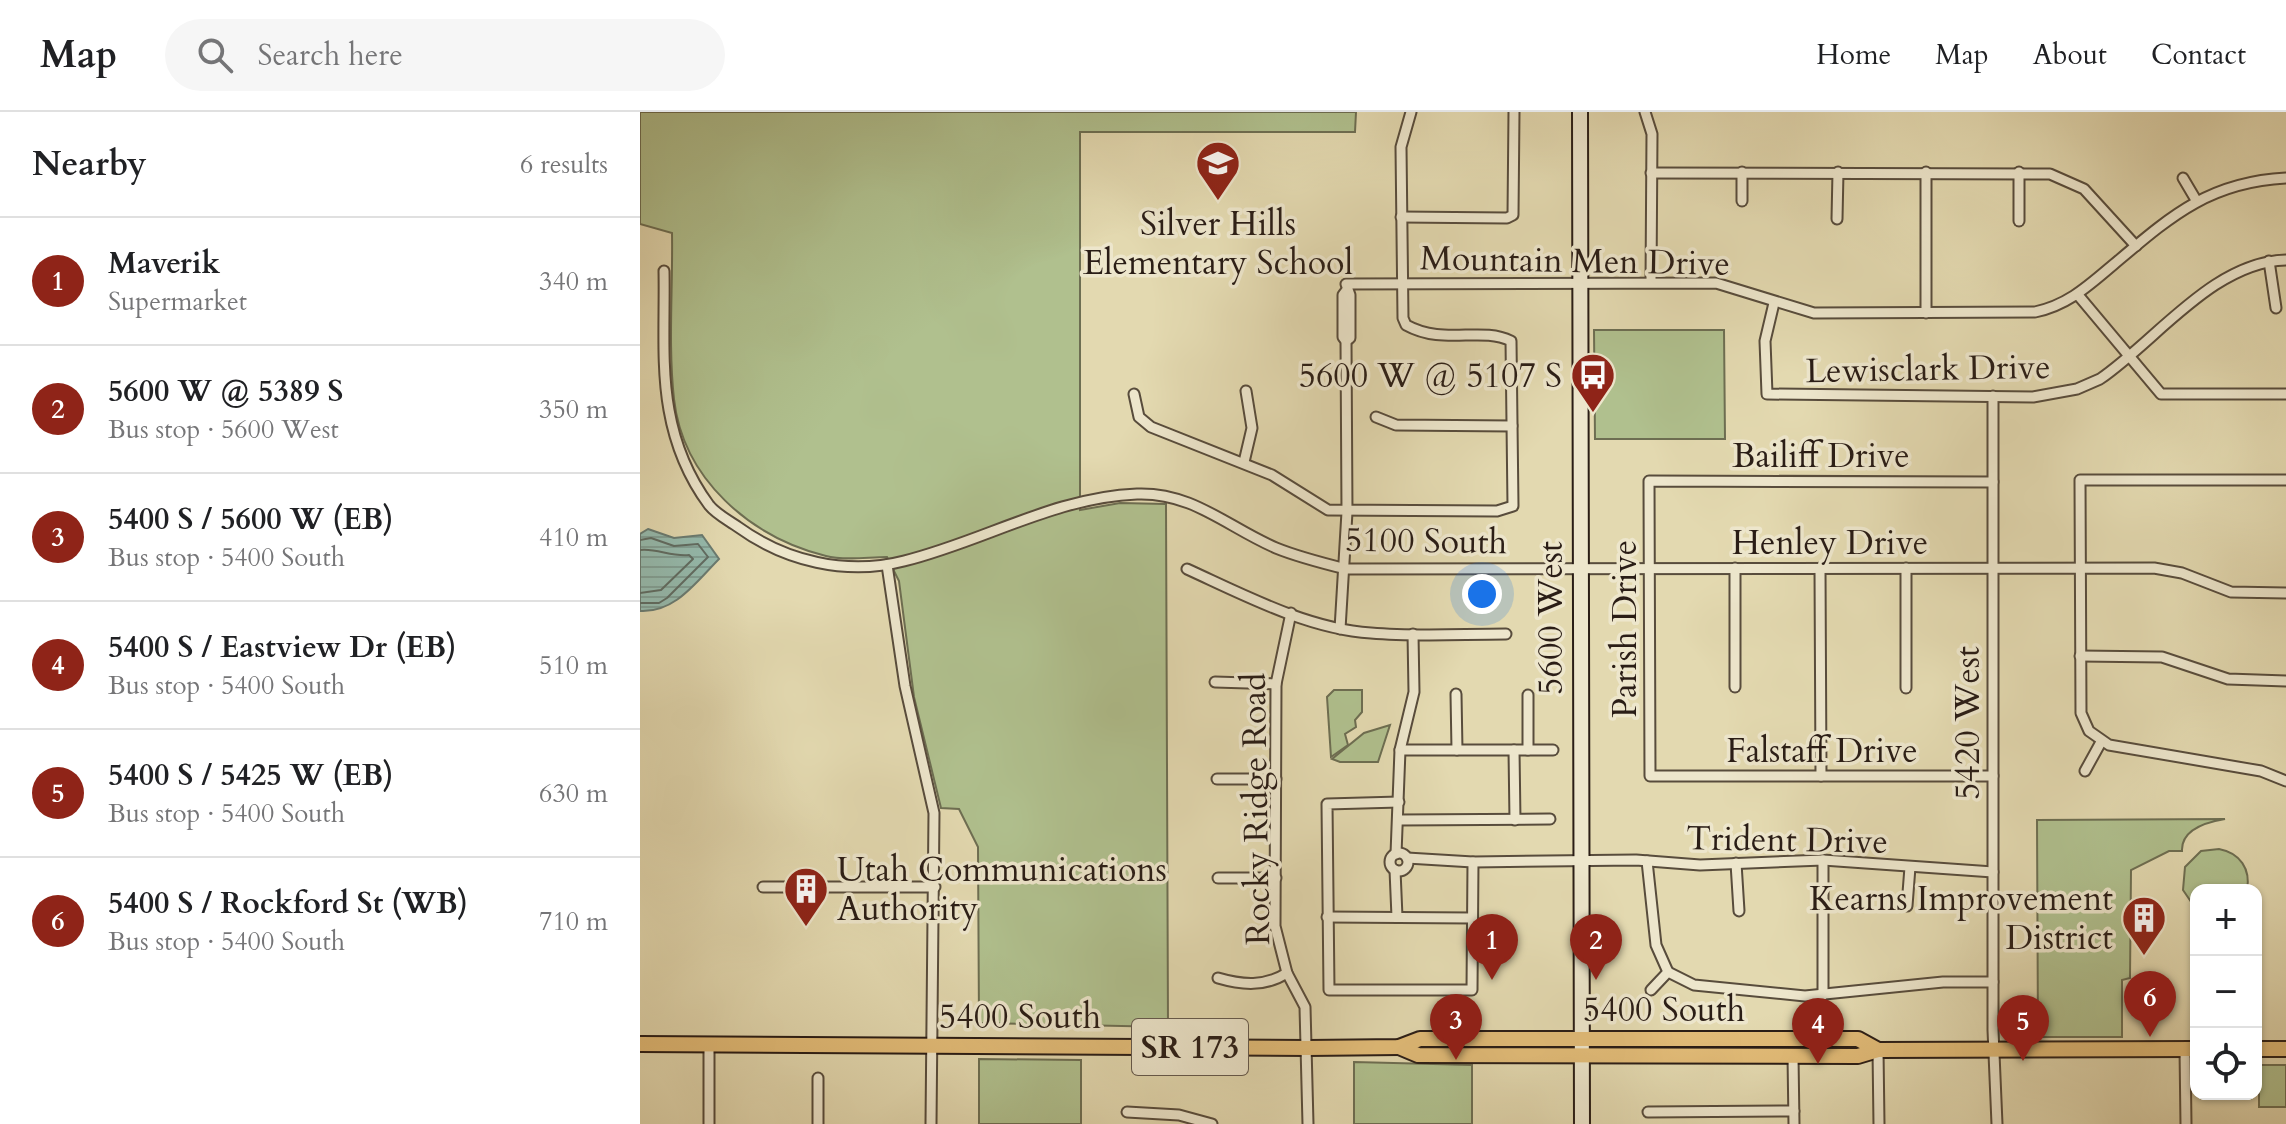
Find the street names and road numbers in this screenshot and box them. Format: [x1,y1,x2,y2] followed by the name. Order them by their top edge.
[1420,235,1730,287] street label: Mountain Men Drive
[1805,344,2051,394] street label: Lewisclark Drive
[1732,433,1910,479] street label: Bailiff Drive
[1344,517,1508,565] street label: 5100 South
[1732,520,1928,566] street label: Henley Drive
[1602,540,1648,718] street label: Parish Drive
[1528,541,1574,695] street label: 5600 West
[1945,646,1991,800] street label: 5420 West
[1231,672,1281,946] street label: Rocky Ridge Road
[1726,728,1918,774] street label: Falstaff Drive
[1686,815,1888,865] street label: Trident Drive
[1583,987,1745,1033] street label: 5400 South
[939,994,1101,1040] street label: 5400 South
[1132,1019,1248,1075] road number: SR 173

